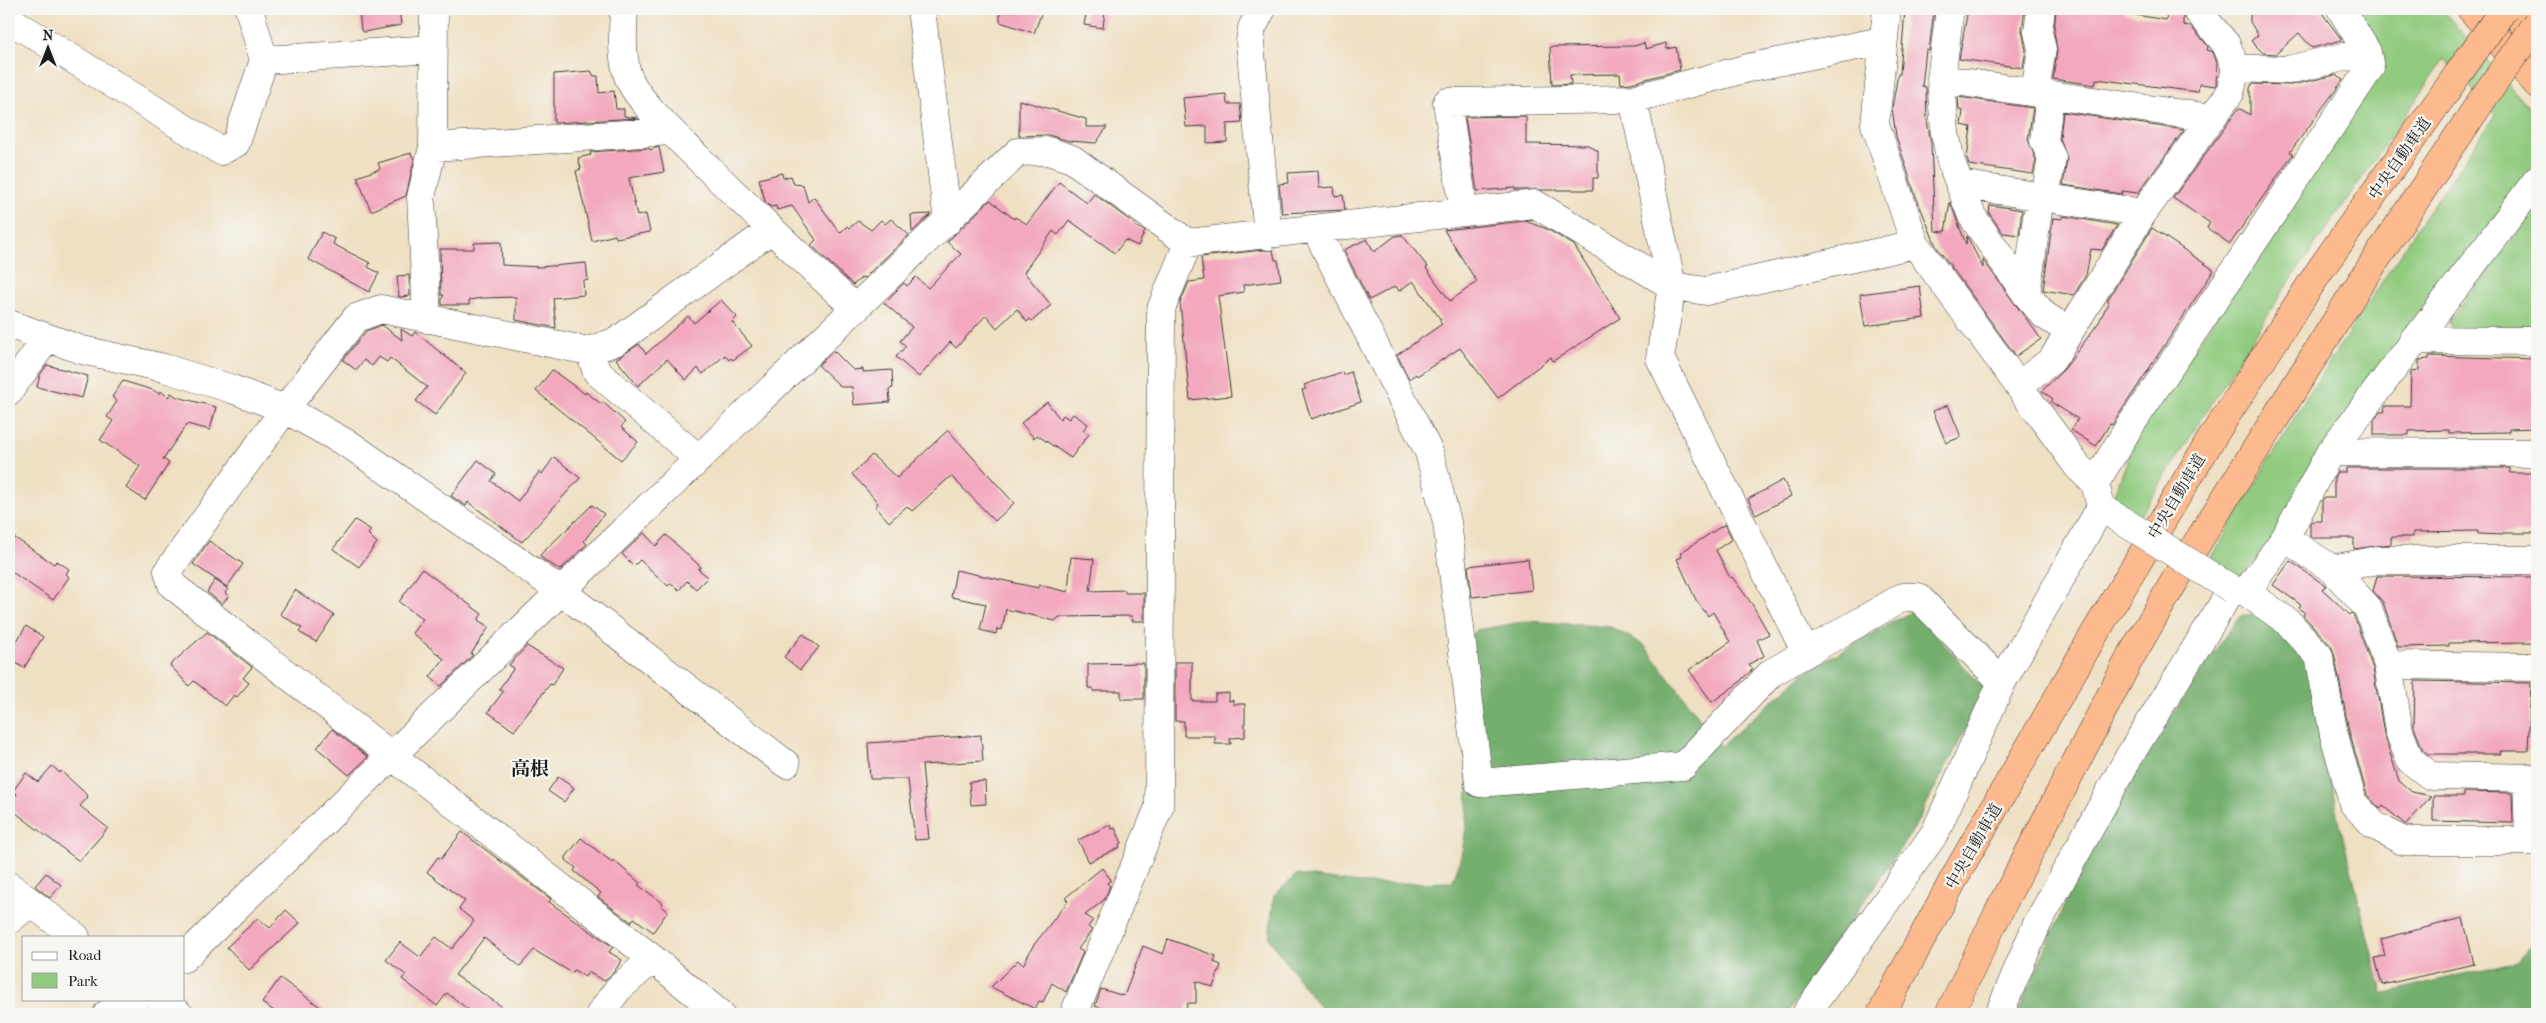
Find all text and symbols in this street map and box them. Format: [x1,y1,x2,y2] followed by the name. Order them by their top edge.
[22,22,72,72] north arrow
[43,27,54,44] text: N
[2364,114,2435,203] street label: 中央自動車道
[2144,450,2209,542] street label: 中央自動車道
[511,758,549,780] district label: 高根
[1941,800,2006,893] street label: 中央自動車道
[22,936,185,1000] legend
[68,946,102,964] text: Road
[68,972,98,990] text: Park

